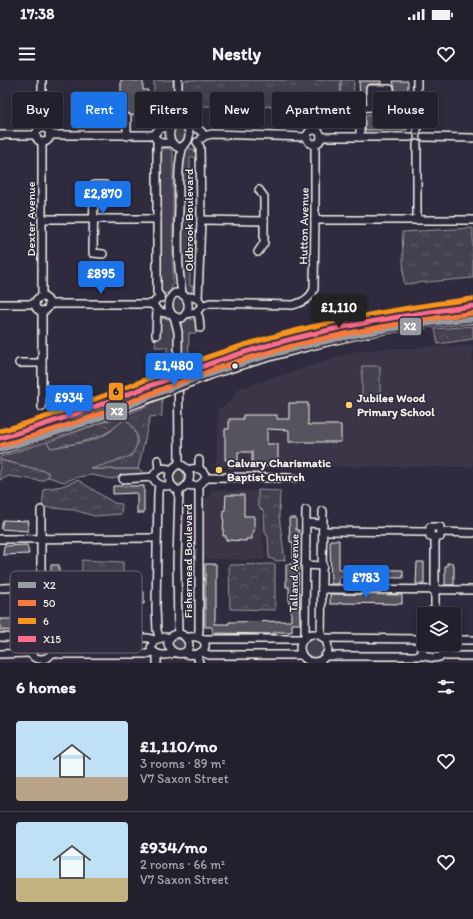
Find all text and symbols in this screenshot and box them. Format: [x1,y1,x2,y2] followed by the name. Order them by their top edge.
[20,5,54,23] text: 17:38
[16,43,38,65] icon: menu
[212,43,261,65] text: Nestly
[435,43,457,65] icon: heart
[12,92,63,128] chip: Buy
[71,92,127,128] chip: Rent
[135,92,202,128] chip: Filters
[210,92,264,128] chip: New
[272,92,365,128] chip: Apartment
[373,92,438,128] chip: House
[182,168,196,272] street label: Oldbrook Boulevard
[24,181,38,256] street label: Dexter Avenue
[70,181,136,215] pin: £2,870
[84,186,122,201] text: £2,870
[296,187,312,265] street label: Hutton Avenue
[77,261,125,295] pin: £895
[87,266,115,281] text: £895
[306,295,372,329] pin: £1,110
[321,300,357,315] text: £1,110
[399,317,422,336] line badge: X2
[404,320,417,333] text: X2
[141,353,207,387] pin: £1,480
[154,358,194,373] text: £1,480
[230,361,240,371] unlabelled marker
[108,382,124,401] line badge: 6
[45,385,93,419] pin: £934
[113,385,119,398] text: 6
[55,390,83,405] text: £934
[356,391,435,420] place label: Jubilee Wood Primary School
[344,400,354,410] marker: Jubilee Wood Primary School
[105,402,128,421] line badge: X2
[111,405,124,418] text: X2
[227,456,331,485] place label: Calvary Charismatic Baptist Church
[214,465,224,475] marker: Calvary Charismatic Baptist Church
[181,503,195,618] street label: Fishermead Boulevard
[286,533,302,613] street label: Talland Avenue
[342,565,390,599] pin: £783
[352,570,380,585] text: £783
[10,571,142,653] legend
[43,579,56,592] text: X2
[43,597,56,610] text: 50
[417,607,461,651] map controls
[417,607,461,651] button: layers
[43,615,49,628] text: 6
[43,633,61,646] text: X15
[435,676,457,698] icon: filters
[16,677,76,697] text: 6 homes
[140,736,217,756] text: £1,110/mo
[48,737,96,785] icon: home
[435,750,457,772] icon: heart
[140,756,226,771] text: 3 rooms · 89 m²
[140,771,229,786] text: V7 Saxon Street
[140,837,208,857] text: £934/mo
[48,838,96,886] icon: home
[435,851,457,873] icon: heart
[140,857,225,872] text: 2 rooms · 66 m²
[140,872,229,887] text: V7 Saxon Street

